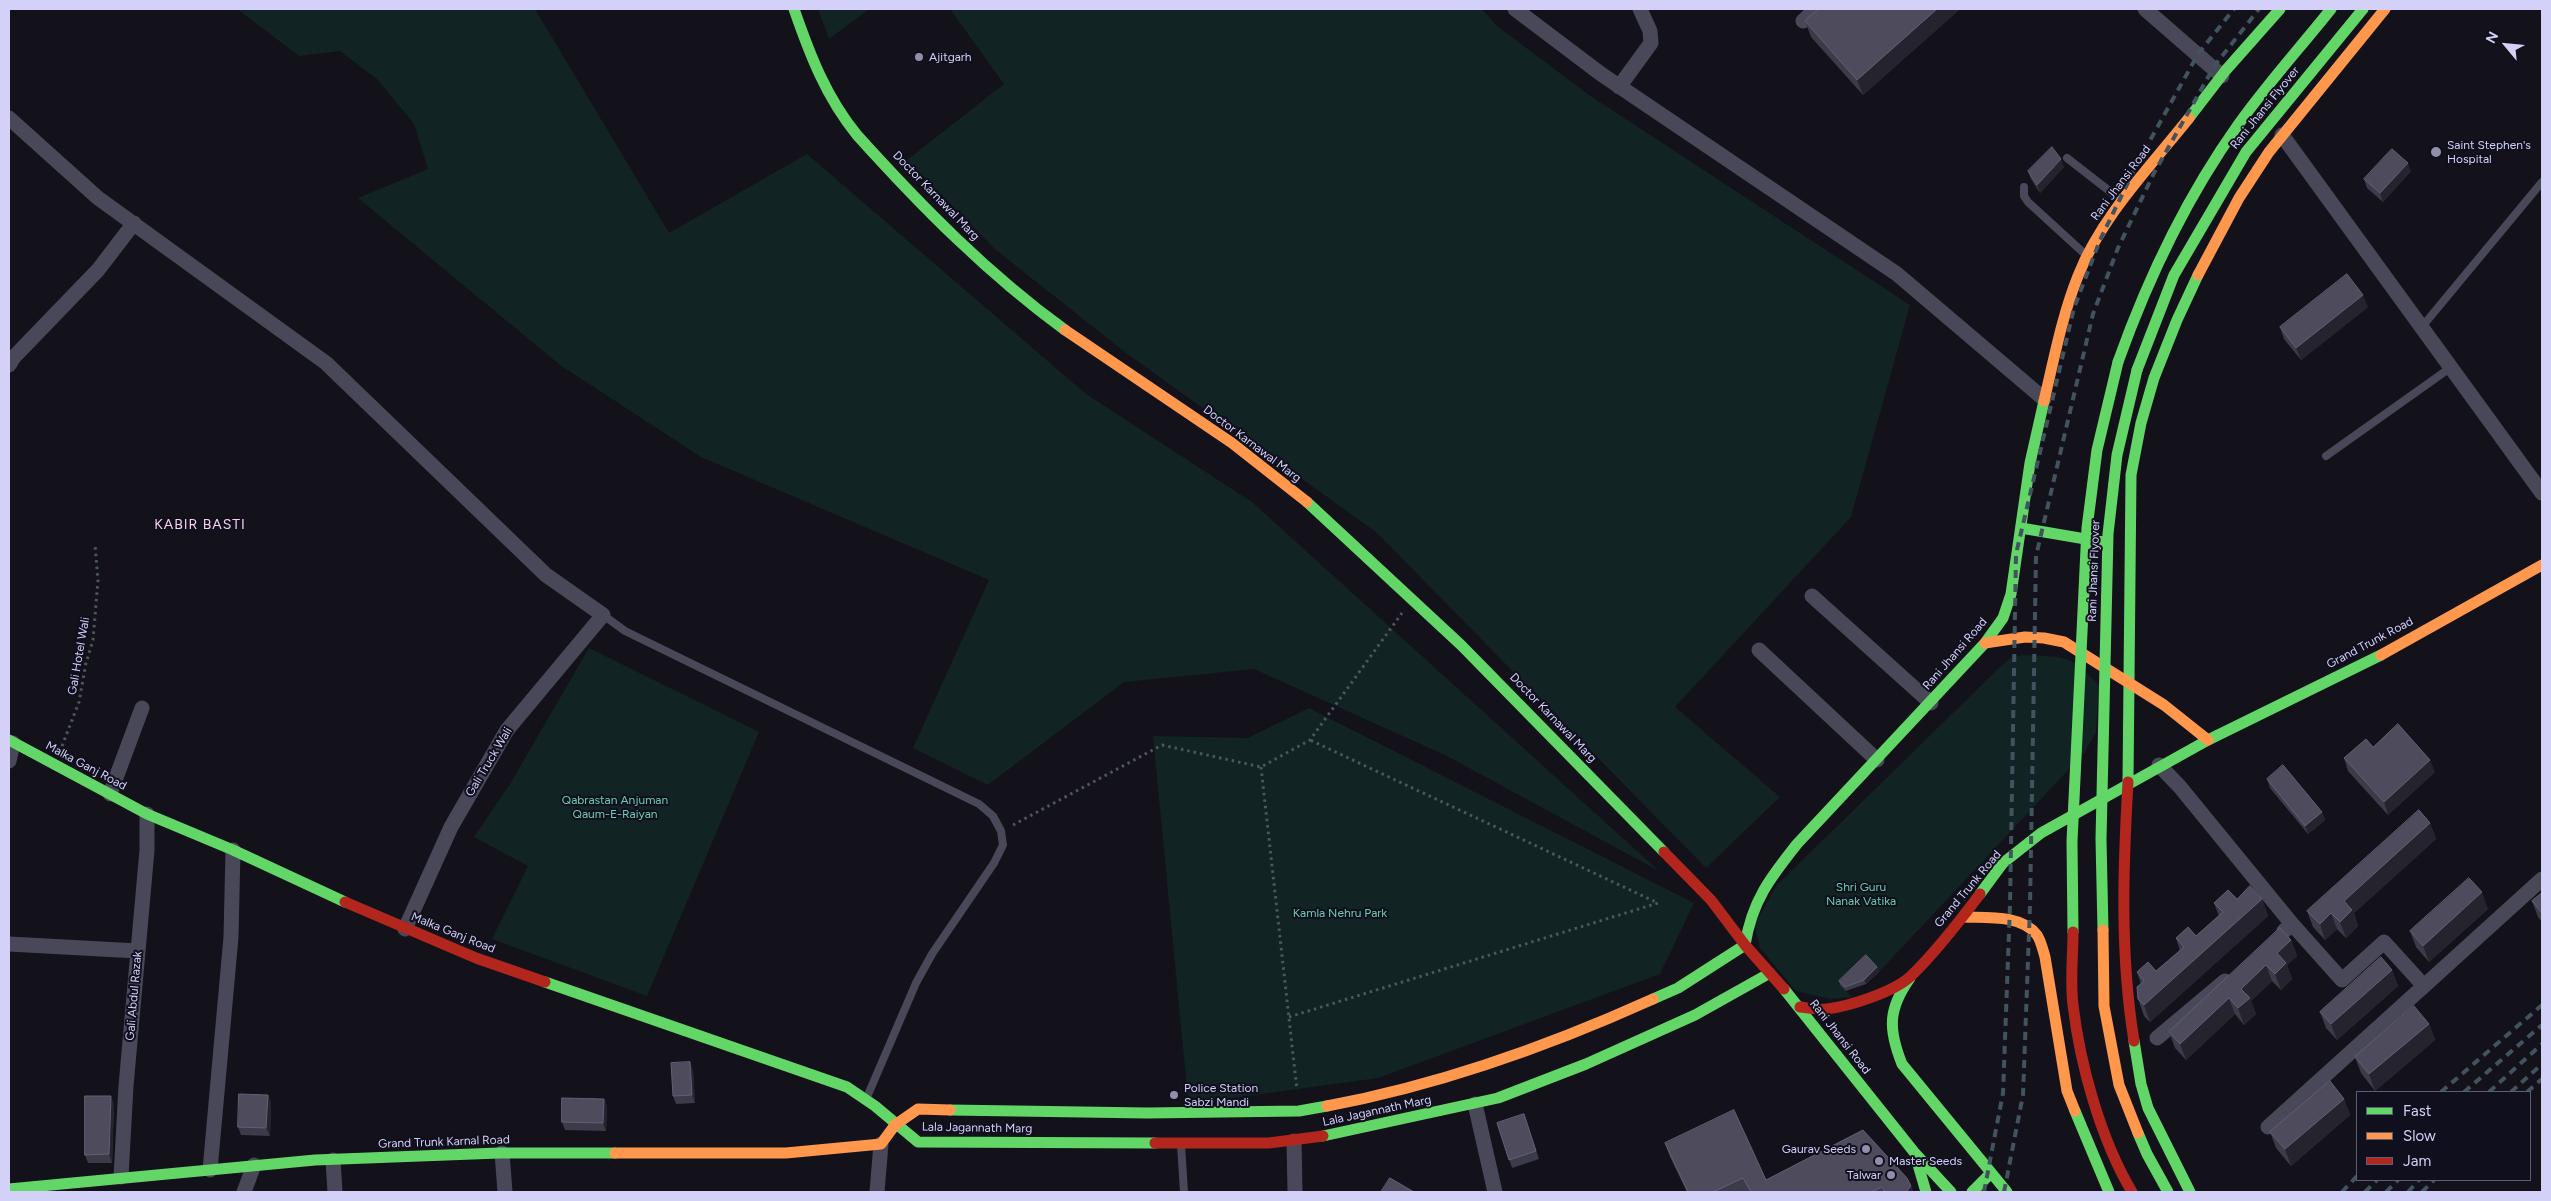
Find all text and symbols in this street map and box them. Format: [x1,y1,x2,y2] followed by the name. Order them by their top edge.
[2481,20,2531,70] north arrow
[2482,29,2502,47] text: N
[929,50,972,64] place label: Ajitgarh
[913,51,925,63] marker: Ajitgarh
[2227,64,2303,152] street label: Rani Jhansi Flyover
[2447,138,2531,166] place label: Saint Stephen's Hospital
[2088,142,2154,224] street label: Rani Jhansi Road
[2429,145,2443,159] marker: Saint Stephen's Hospital
[890,148,982,244] street label: Doctor Karnawal Marg
[1200,403,1304,485] street label: Doctor Karnawal Marg
[153,517,247,533] district label: KABIR BASTI
[2085,520,2103,622] street label: Rani Jhansi Flyover
[2324,614,2416,672] street label: Grand Trunk Road
[1920,615,1990,693] street label: Rani Jhansi Road
[65,616,93,696] street label: Gali Hotel Wali
[1507,670,1599,766] street label: Doctor Karnawal Marg
[463,725,515,799] street label: Gali Truck Wali
[43,739,129,793] street label: Malka Ganj Road
[562,793,668,821] park label: Qabrastan Anjuman Qaum-E-Raiyan
[1932,848,2004,930] street label: Grand Trunk Road
[1826,880,1896,908] park label: Shri Guru Nanak Vatika
[1293,906,1387,920] park label: Kamla Nehru Park
[409,910,497,956] street label: Malka Ganj Road
[123,951,145,1041] street label: Gali Abdul Razak
[1806,997,1874,1077] street label: Rani Jhansi Road
[1184,1081,1258,1109] place label: Police Station Sabzi Mandi
[1168,1089,1180,1101] marker: Police Station Sabzi Mandi
[2356,1091,2531,1181] legend
[1321,1092,1433,1130] street label: Lala Jagannath Marg
[2403,1102,2431,1120] text: Fast
[922,1120,1032,1136] street label: Lala Jagannath Marg
[2403,1127,2436,1145] text: Slow
[378,1133,510,1151] street label: Grand Trunk Karnal Road
[1782,1142,1856,1156] place label: Gaurav Seeds
[1860,1143,1872,1155] marker: Gaurav Seeds
[2403,1152,2431,1170] text: Jam
[1889,1154,1962,1168] place label: Master Seeds
[1873,1155,1885,1167] marker: Master Seeds
[1847,1168,1881,1182] place label: Talwar
[1885,1169,1897,1181] marker: Talwar

